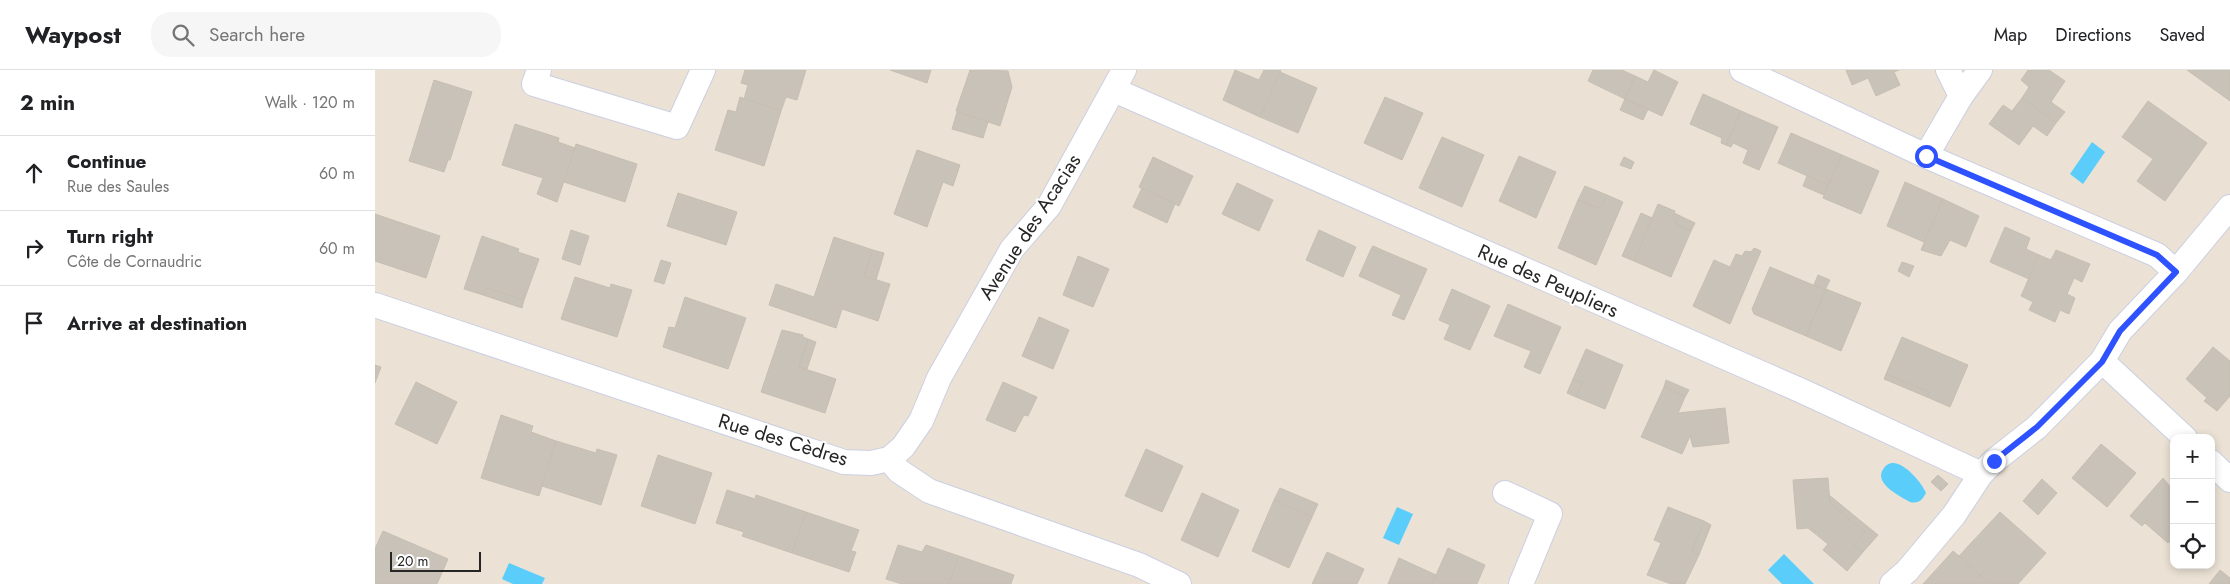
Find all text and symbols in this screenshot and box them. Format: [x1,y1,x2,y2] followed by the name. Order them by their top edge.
[151,12,501,57] search box
[25,17,121,52] text: Waypost
[169,21,197,49] icon: search
[209,21,305,48] text: Search here
[1994,22,2027,48] text: Map
[2055,22,2131,48] text: Directions
[2159,22,2205,48] text: Saved
[20,88,75,118] text: 2 min
[265,91,355,114] text: Walk · 120 m
[1915,145,1938,168] route start
[67,148,146,175] text: Continue
[972,148,1088,306] street label: Avenue des Acacias
[20,159,48,187] icon: ahead
[319,162,355,185] text: 60 m
[67,175,169,198] text: Rue des Saules
[67,223,153,250] text: Turn right
[20,234,48,262] icon: right
[319,237,355,260] text: 60 m
[1473,237,1623,325] street label: Rue des Peupliers
[67,250,202,273] text: Côte de Cornaudric
[20,309,48,337] icon: arrive
[67,310,247,337] text: Arrive at destination
[715,407,851,473] street label: Rue des Cèdres
[2170,434,2215,569] map controls
[2170,434,2215,479] button: +
[1983,450,2006,473] route end
[2170,479,2215,524] button: −
[2170,524,2215,569] button: locate
[390,549,481,572] scale bar
[397,551,429,571] text: 20 m

